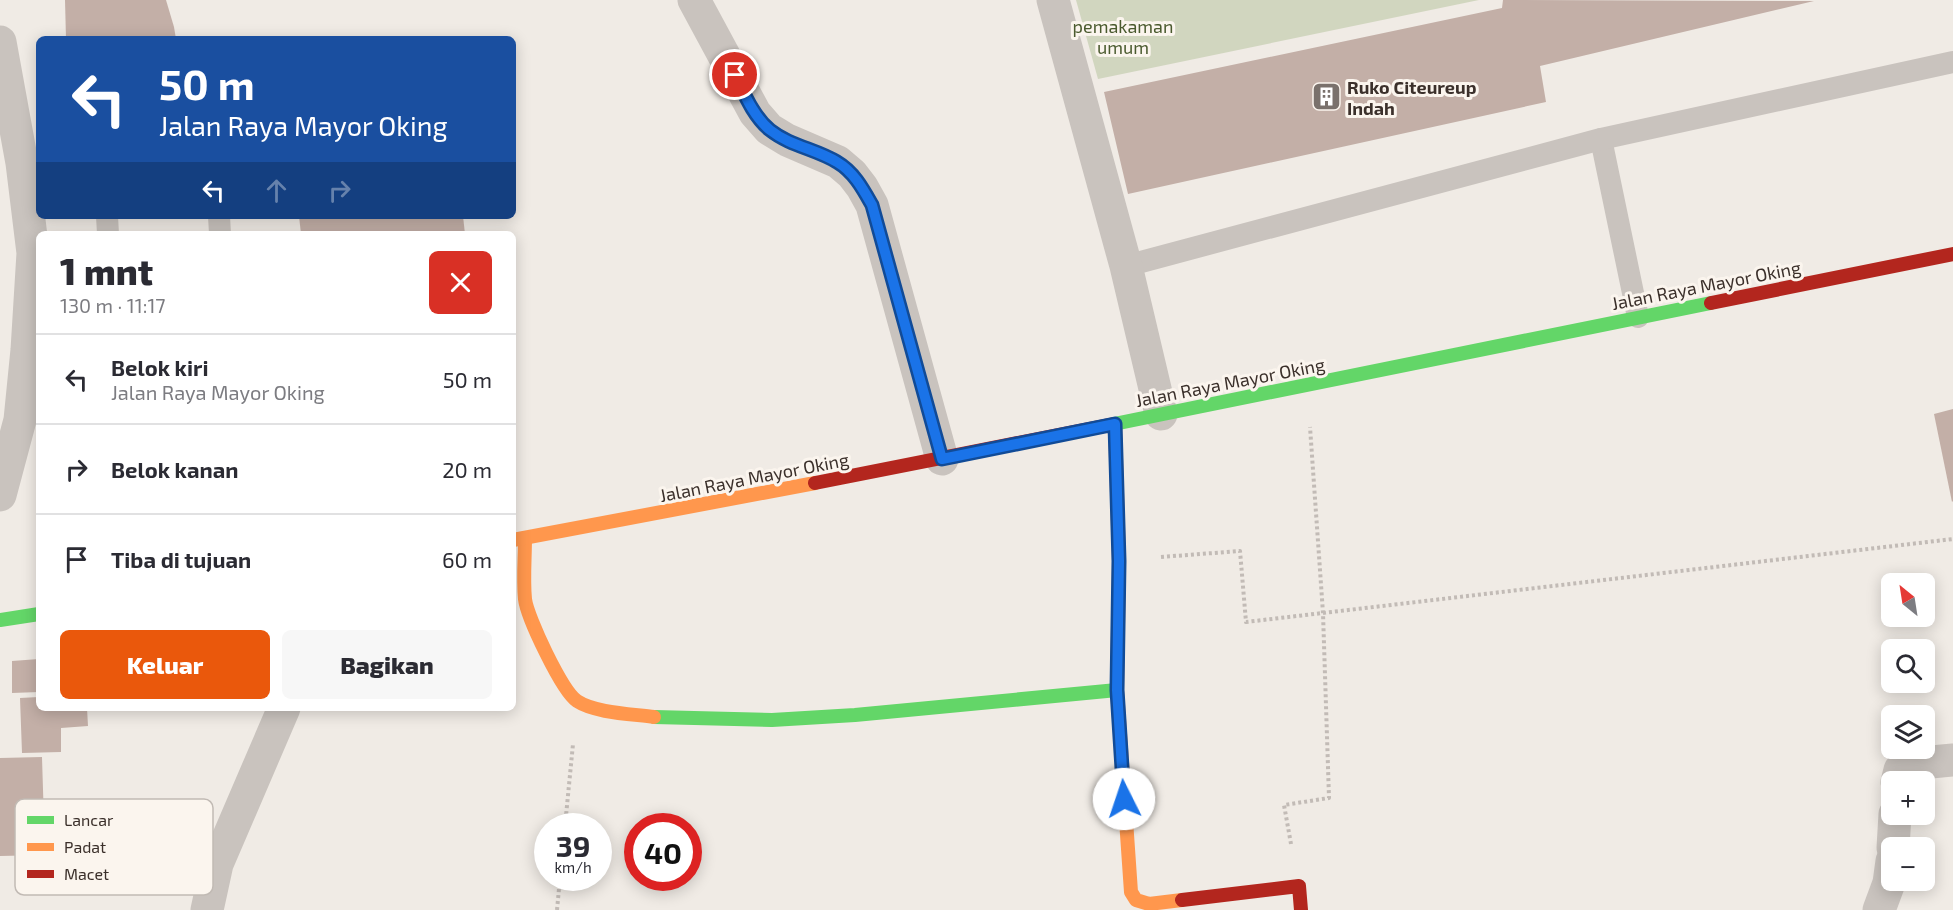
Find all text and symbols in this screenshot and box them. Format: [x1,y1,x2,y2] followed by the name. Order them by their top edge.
[1073,15,1173,58] park label: pemakaman umum
[709,49,760,100] pin
[159,58,255,108] text: 50 m
[718,58,751,91] icon: arrive
[60,60,138,138] icon: left
[1347,76,1477,119] place label: Ruko Citeureup Indah
[1310,81,1342,113] building icon: Ruko Citeureup Indah
[159,109,448,141] text: Jalan Raya Mayor Oking
[197,174,230,207] icon: left
[260,174,293,207] icon: ahead
[323,174,356,207] icon: right
[60,249,153,292] text: 1 mnt
[429,251,492,314] button: close
[1609,256,1803,314] street label: Jalan Raya Mayor Oking
[60,293,166,317] text: 130 m · 11:17
[1133,353,1327,411] street label: Jalan Raya Mayor Oking
[111,354,208,380] text: Belok kiri
[60,363,93,396] icon: left
[443,366,492,392] text: 50 m
[111,380,325,404] text: Jalan Raya Mayor Oking
[657,448,851,506] street label: Jalan Raya Mayor Oking
[60,453,93,486] icon: right
[111,456,238,482] text: Belok kanan
[442,456,492,482] text: 20 m
[60,543,93,576] icon: arrive
[111,546,251,572] text: Tiba di tujuan
[442,546,492,572] text: 60 m
[1881,573,1935,627] north arrow
[1881,573,1935,891] map controls
[60,630,270,699] button: Keluar
[282,630,492,699] button: Bagikan
[1881,639,1935,693] button: search
[1881,705,1935,759] button: layers
[1092,767,1156,831] position arrow
[1881,771,1935,825] button: +
[15,799,213,895] legend
[64,810,114,829] text: Lancar
[624,813,702,891] speed limit sign: 40
[556,827,590,863] text: 39
[64,837,106,856] text: Padat
[1881,837,1935,891] button: −
[554,858,592,876] text: km/h
[64,864,109,883] text: Macet

